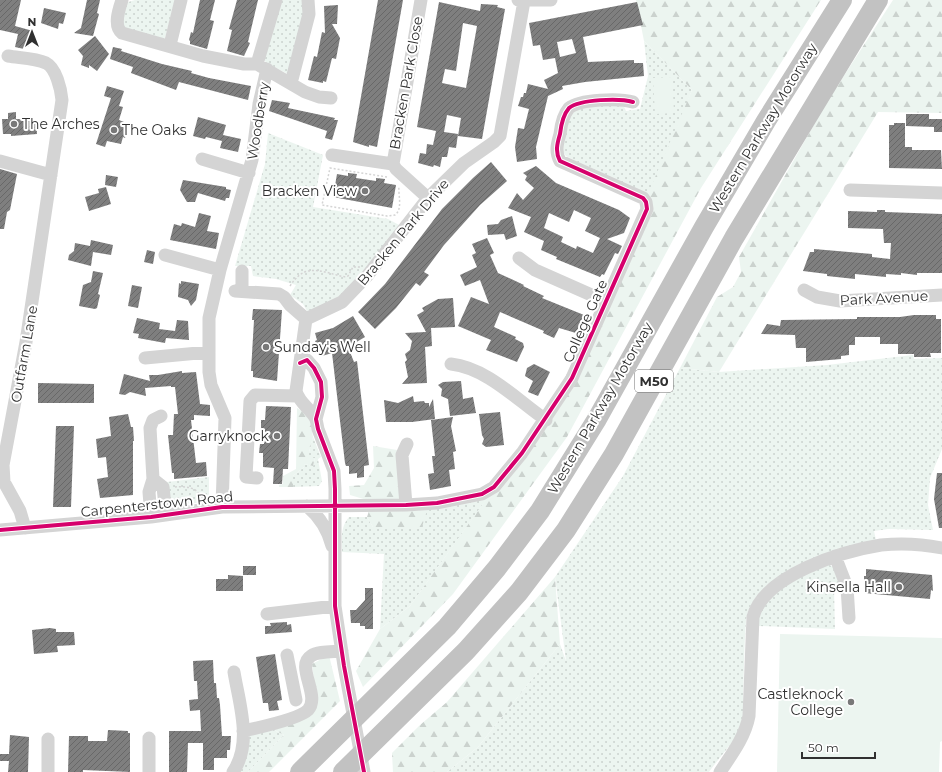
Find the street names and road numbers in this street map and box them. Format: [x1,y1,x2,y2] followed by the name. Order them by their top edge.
[385,15,427,151] street label: Bracken Park Close
[705,39,821,216] street label: Western Parkway Motorway
[243,80,273,161] street label: Woodberry
[353,175,453,289] street label: Bracken Park Drive
[559,277,611,365] street label: College Gate
[839,287,929,309] street label: Park Avenue
[7,304,41,404] street label: Outfarm Lane
[543,319,657,497] street label: Western Parkway Motorway
[635,370,673,392] road number: M50
[80,487,234,521] street label: Carpenterstown Road

